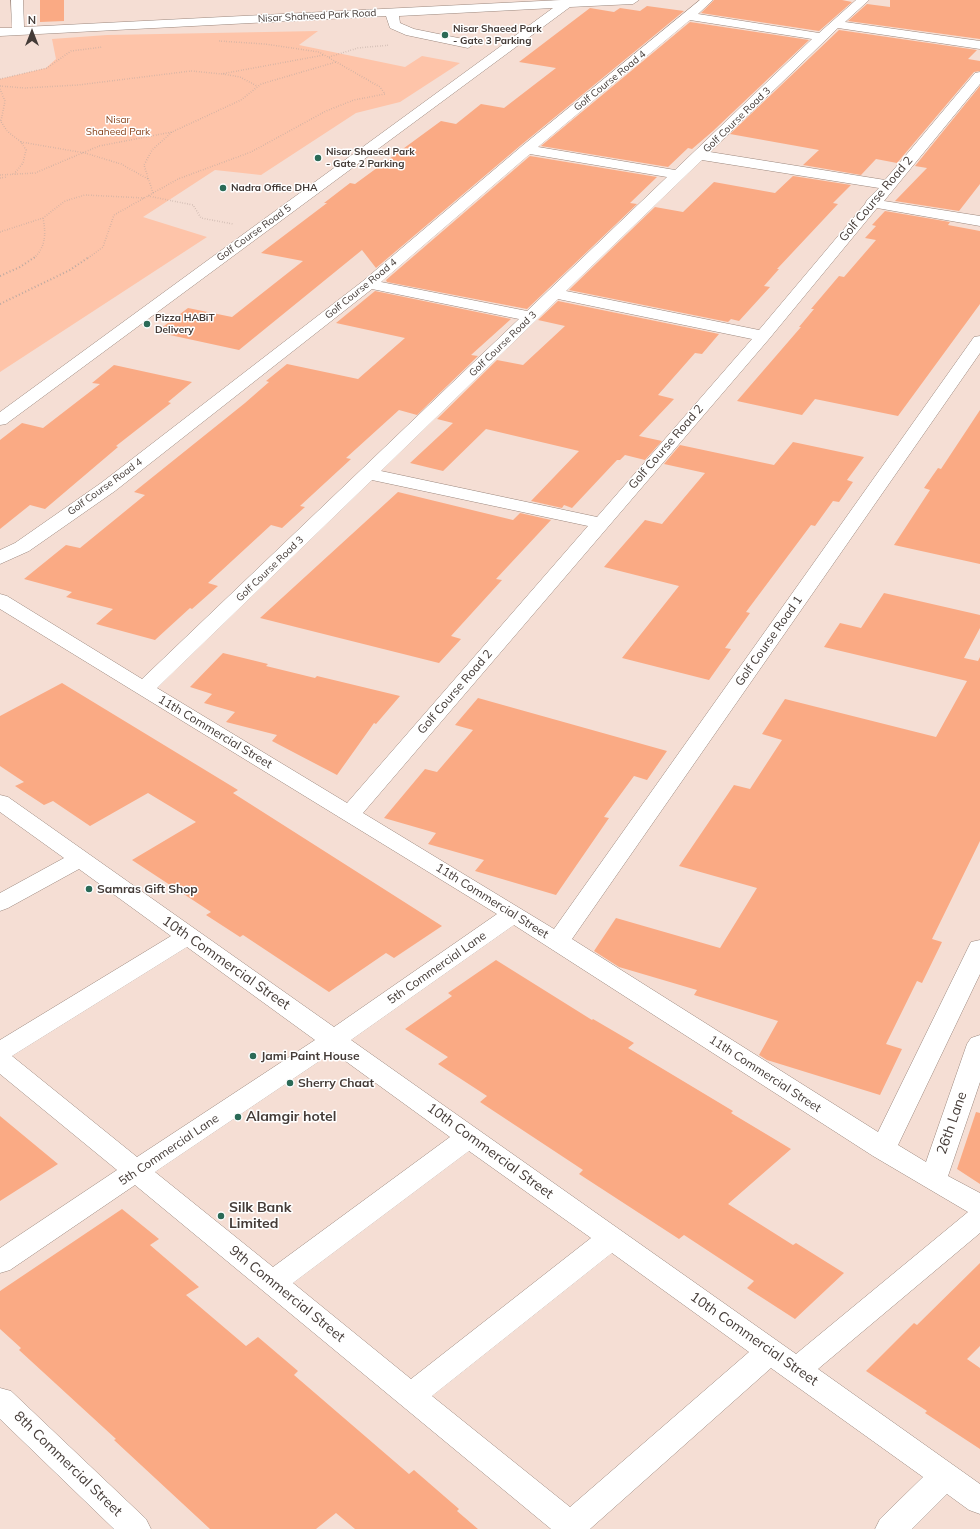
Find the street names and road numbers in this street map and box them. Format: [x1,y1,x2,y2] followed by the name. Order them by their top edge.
[257,7,377,25] street label: Nisar Shaheed Park Road
[572,48,648,114] street label: Golf Course Road 4
[701,85,773,155] street label: Golf Course Road 3
[836,153,916,245] street label: Golf Course Road 2
[214,202,294,264] street label: Golf Course Road 5
[323,256,399,322] street label: Golf Course Road 4
[467,309,539,379] street label: Golf Course Road 3
[626,402,706,492] street label: Golf Course Road 2
[65,456,145,518] street label: Golf Course Road 4
[234,534,306,604] street label: Golf Course Road 3
[732,593,806,689] street label: Golf Course Road 1
[415,647,495,737] street label: Golf Course Road 2
[155,692,275,772] street label: 11th Commercial Street
[433,860,551,942] street label: 11th Commercial Street
[159,912,293,1014] street label: 10th Commercial Street
[385,928,489,1008] street label: 5th Commercial Lane
[706,1032,824,1116] street label: 11th Commercial Street
[933,1089,971,1157] street label: 26th Lane
[423,1099,557,1203] street label: 10th Commercial Street
[116,1111,222,1189] street label: 5th Commercial Lane
[226,1242,348,1346] street label: 9th Commercial Street
[687,1288,821,1390] street label: 10th Commercial Street
[10,1408,126,1520] street label: 8th Commercial Street

